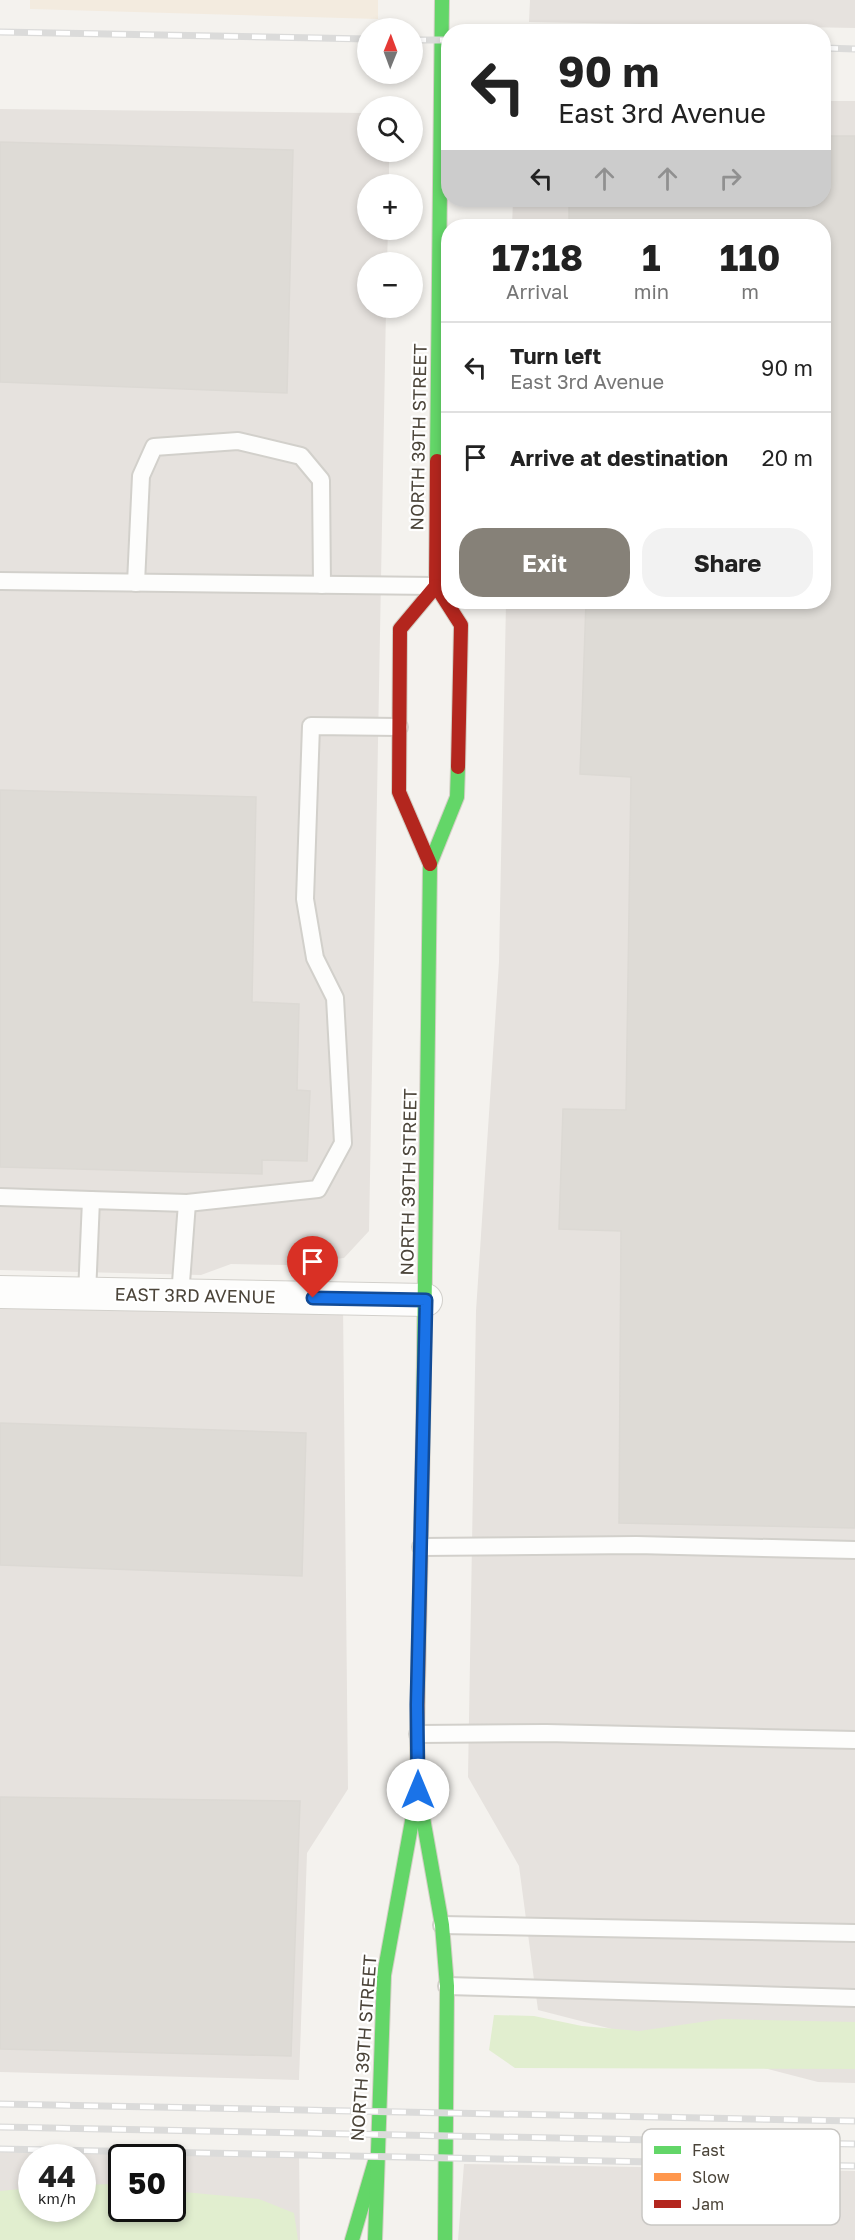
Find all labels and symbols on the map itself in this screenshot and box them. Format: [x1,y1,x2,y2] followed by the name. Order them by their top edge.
[357,18,423,84] north arrow
[405,343,431,531] street label: NORTH 39TH STREET
[395,1088,421,1276] street label: NORTH 39TH STREET
[287,1236,338,1298] pin
[114,1283,276,1307] street label: EAST 3RD AVENUE
[386,1758,450,1822] position arrow
[345,1954,381,2142] street label: NORTH 39TH STREET
[642,2129,840,2225] legend
[692,2140,725,2160] text: Fast
[108,2144,186,2222] speed limit sign: 50
[692,2167,730,2187] text: Slow
[692,2194,724,2214] text: Jam

